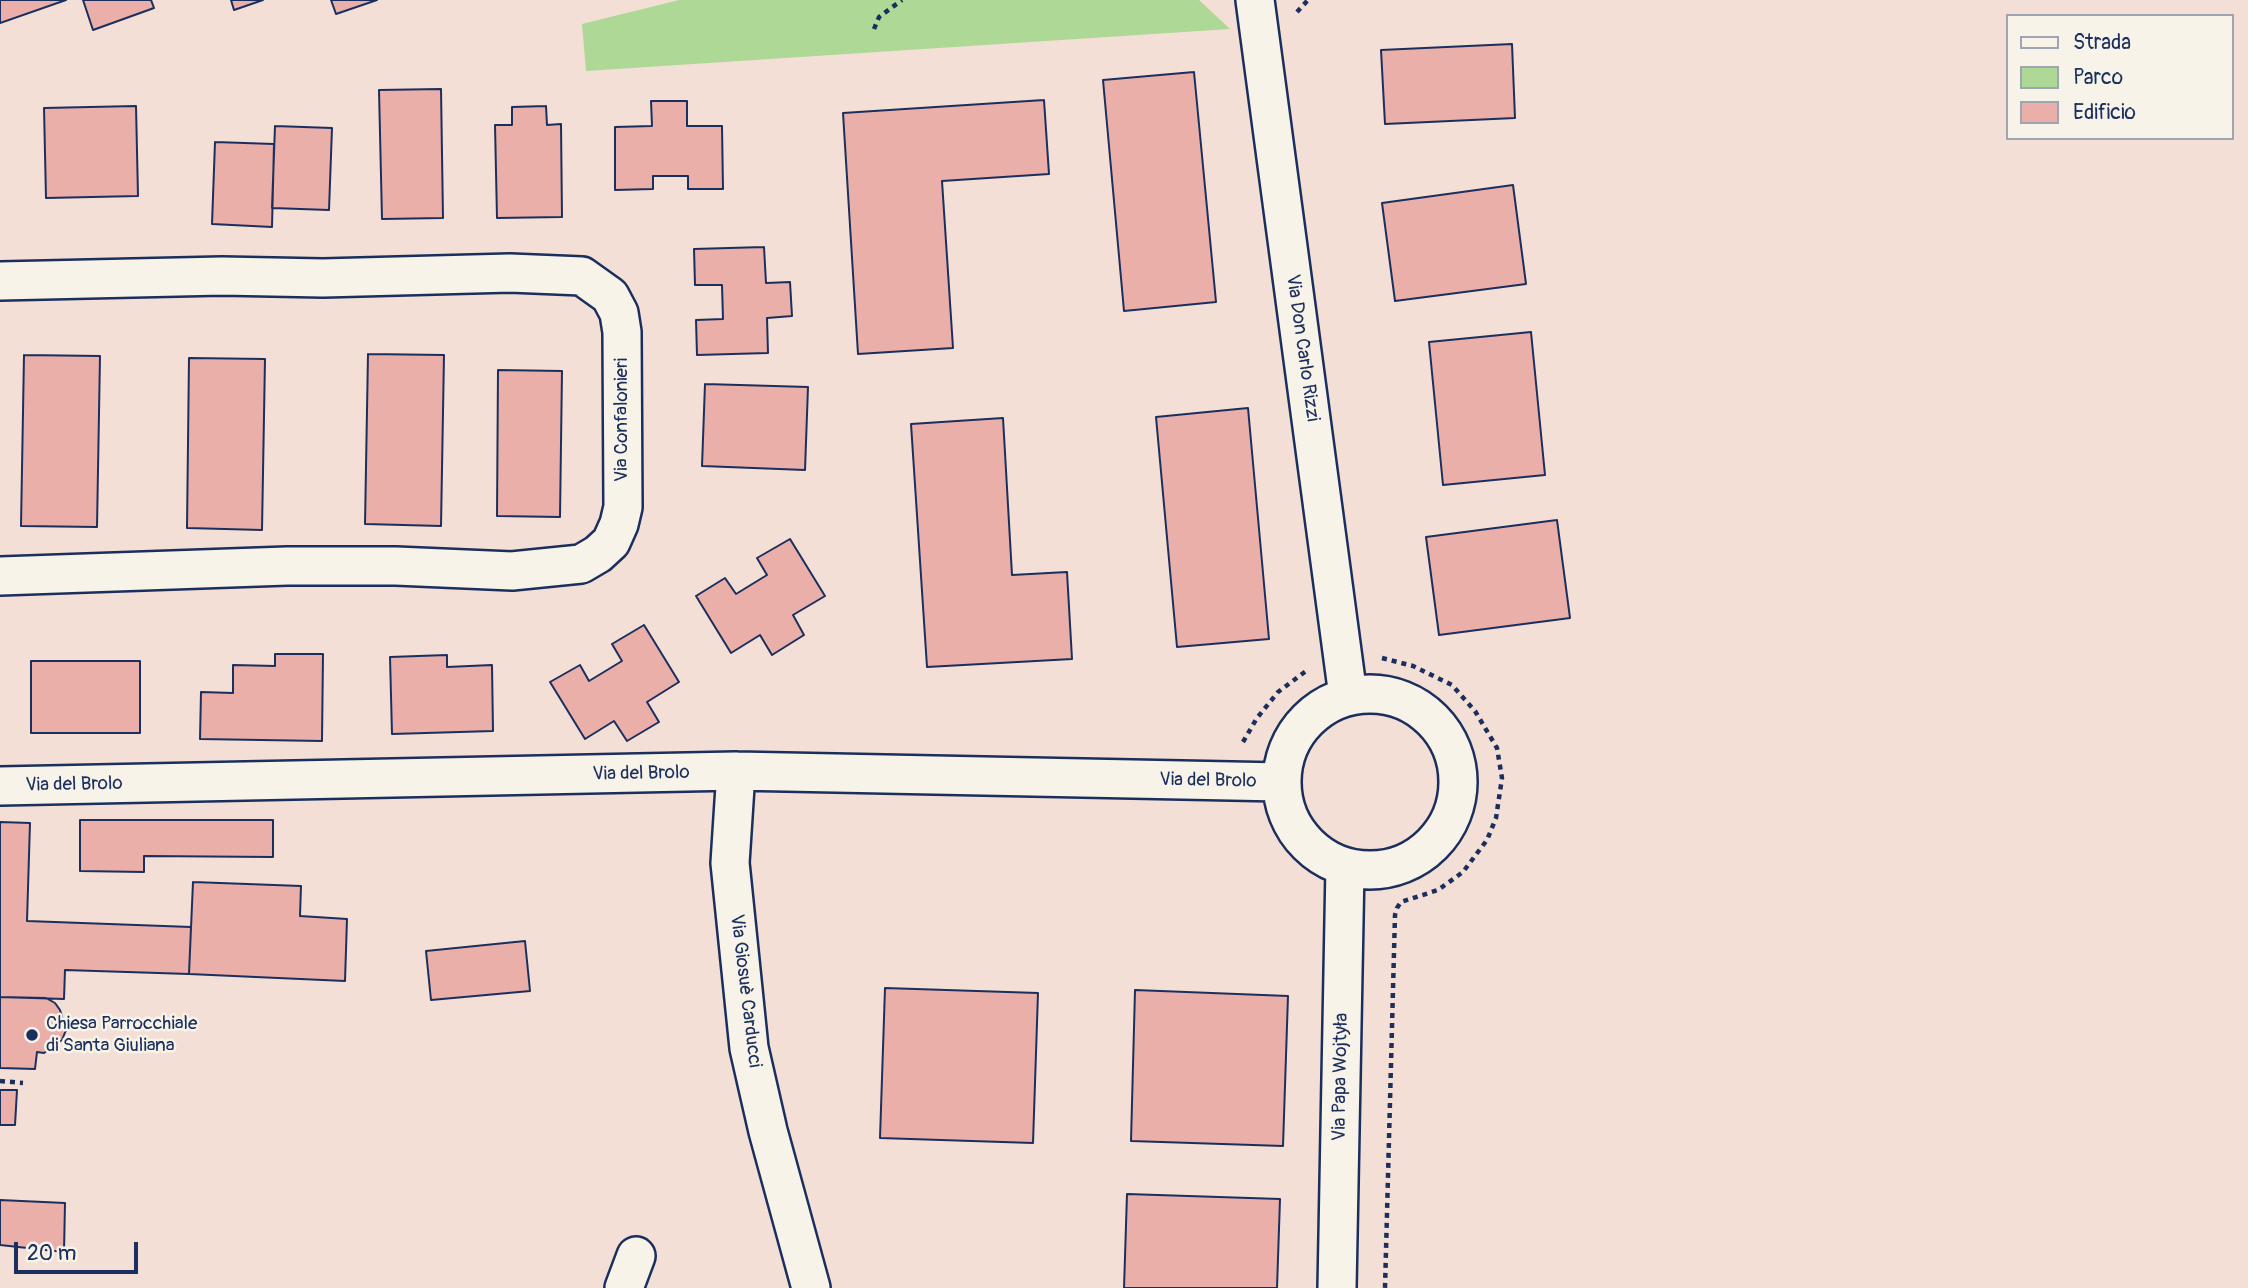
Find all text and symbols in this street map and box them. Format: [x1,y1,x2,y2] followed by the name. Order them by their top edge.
[2007,14,2234,140] legend
[2073,29,2131,56] text: Strada
[2073,64,2123,91] text: Parco
[2073,99,2136,126] text: Edificio
[1280,273,1324,423] street label: Via Don Carlo Rizzi
[611,358,633,482] street label: Via Confalonieri
[592,762,690,786] street label: Via del Brolo
[1159,769,1257,793] street label: Via del Brolo
[25,773,123,797] street label: Via del Brolo
[724,913,766,1069] street label: Via Giosuè Carducci
[46,1013,197,1057] place label: Chiesa Parrocchiale di Santa Giuliana
[1328,1013,1354,1141] street label: Via Papa Wojtyła
[24,1027,40,1043] marker: Chiesa Parrocchiale di Santa Giuliana
[18,1228,142,1272] scale bar
[27,1240,76,1267] text: 20 m

